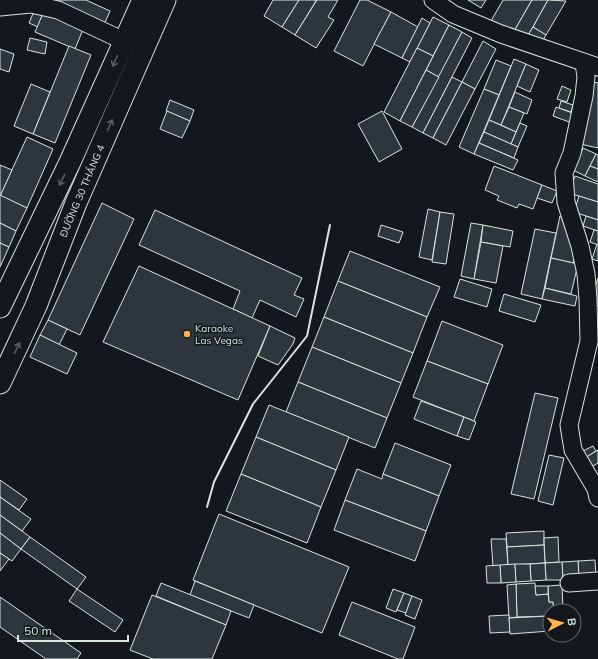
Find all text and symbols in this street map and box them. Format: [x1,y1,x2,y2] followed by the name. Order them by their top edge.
[111,55,118,67] one-way arrow
[107,119,114,131] one-way arrow
[57,143,107,239] street label: ĐƯỜNG 30 THÁNG 4
[58,173,65,185] one-way arrow
[195,322,243,347] place label: Karaoke Las Vegas
[182,329,192,339] marker: Karaoke Las Vegas
[14,342,21,354] one-way arrow
[542,603,582,643] north arrow
[18,617,128,643] scale bar
[565,617,579,627] text: B
[24,623,52,638] text: 50 m

